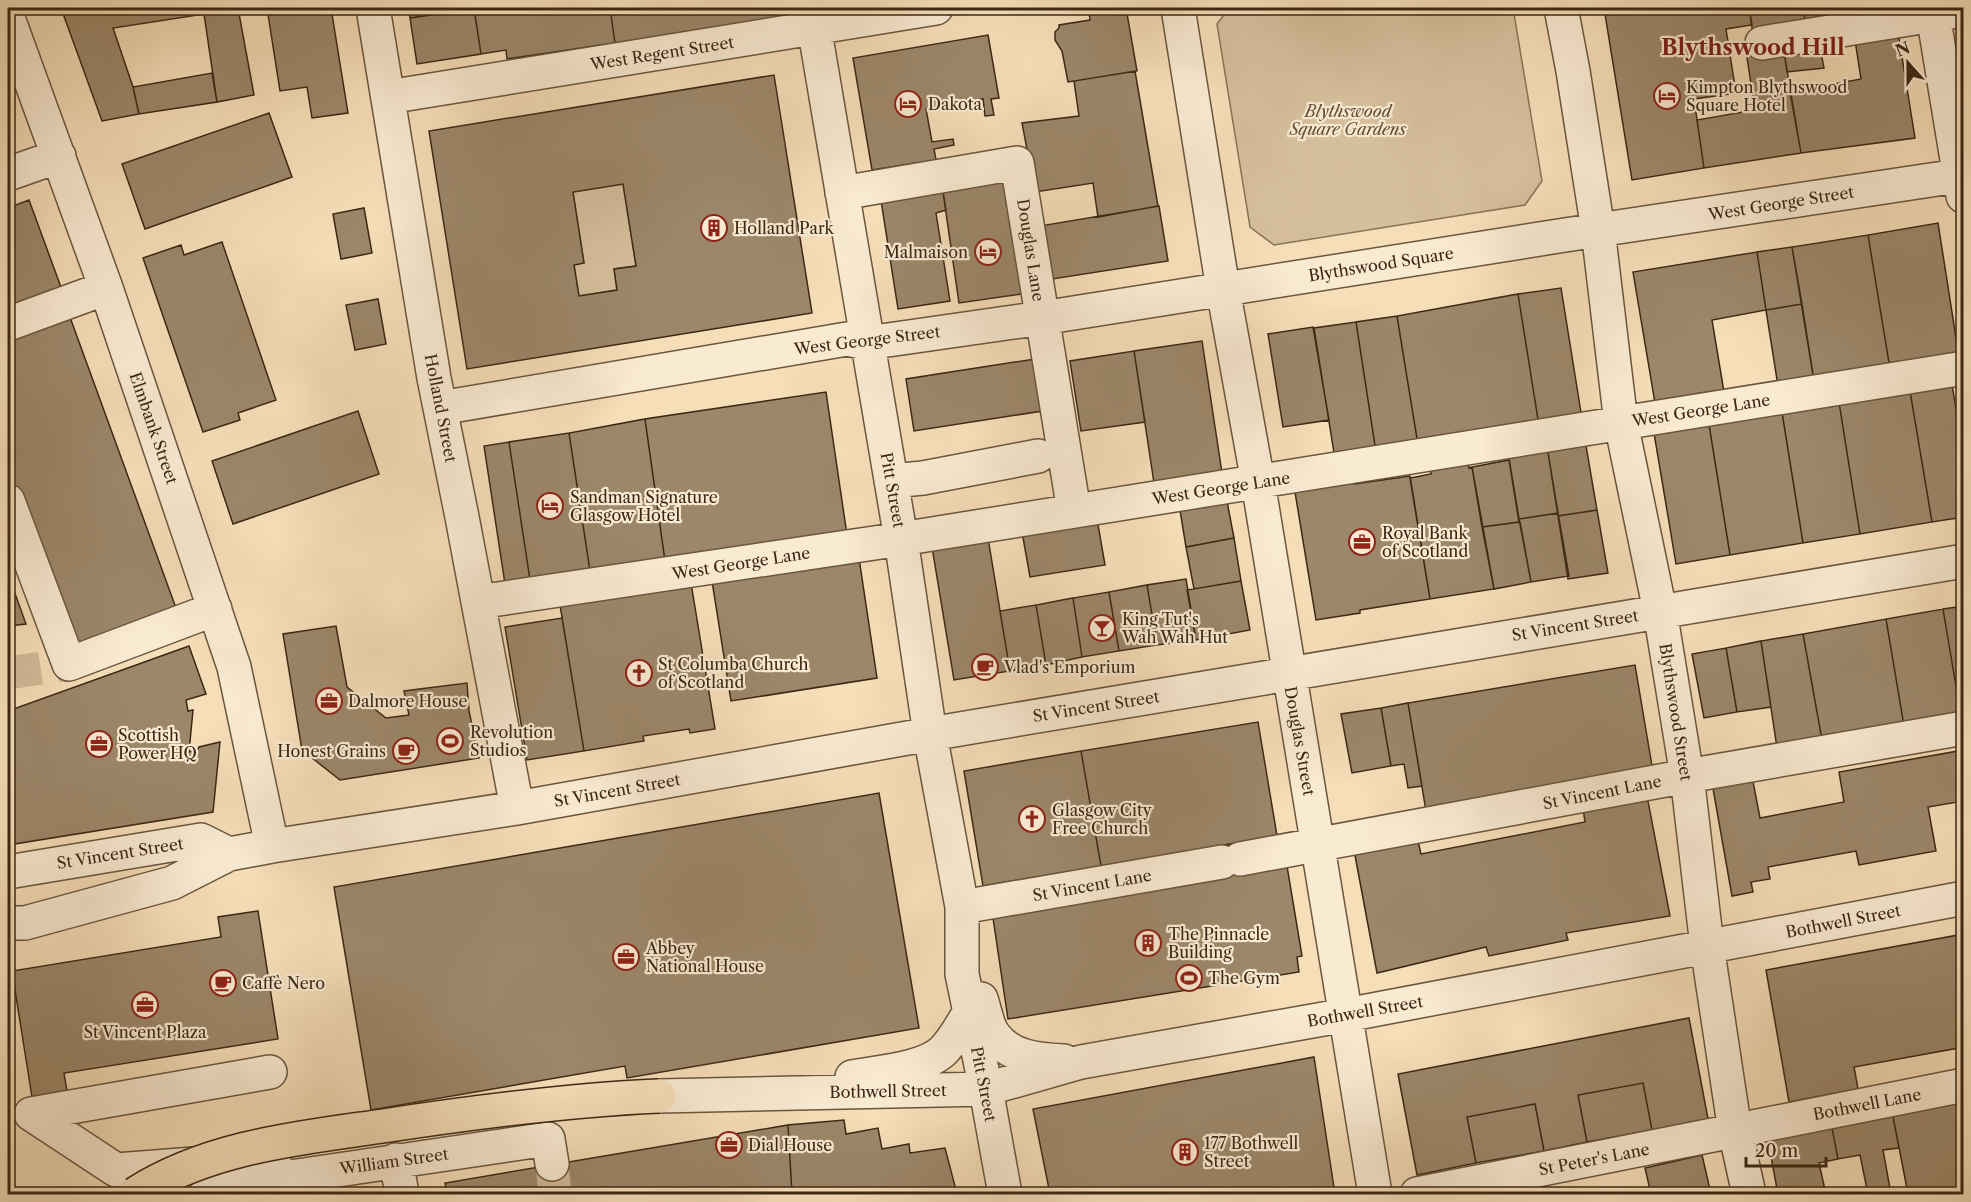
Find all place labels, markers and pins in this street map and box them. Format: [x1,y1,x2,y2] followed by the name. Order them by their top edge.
[1686,77,1847,115] place label: Kimpton Blythswood Square Hotel
[1652,81,1682,111] hotel icon: Kimpton Blythswood Square Hotel
[893,89,923,119] hotel icon: Dakota
[928,94,982,114] place label: Dakota
[699,213,729,243] building icon: Holland Park
[734,218,835,238] place label: Holland Park
[973,237,1003,267] hotel icon: Malmaison
[884,242,968,262] place label: Malmaison
[570,487,718,525] place label: Sandman Signature Glasgow Hotel
[535,491,565,521] hotel icon: Sandman Signature Glasgow Hotel
[1382,523,1468,561] place label: Royal Bank of Scotland
[1347,527,1377,557] office icon: Royal Bank of Scotland
[1121,609,1228,647] place label: King Tut's Wah Wah Hut
[1087,613,1117,643] bar icon: King Tut's Wah Wah Hut
[970,652,1000,682] cafe icon: Vlad's Emporium
[658,654,808,692] place label: St Columba Church of Scotland
[1003,657,1136,677] place label: Vlad's Emporium
[624,658,654,688] church icon: St Columba Church of Scotland
[314,686,344,716] office icon: Dalmore House
[348,691,468,711] place label: Dalmore House
[470,722,553,760] place label: Revolution Studios
[118,725,197,763] place label: Scottish Power HQ
[435,726,465,756] sports icon: Revolution Studios
[84,729,114,759] office icon: Scottish Power HQ
[391,736,421,766] cafe icon: Honest Grains
[277,741,386,761] place label: Honest Grains
[1052,800,1153,838] place label: Glasgow City Free Church
[1017,804,1047,834] church icon: Glasgow City Free Church
[1168,924,1269,962] place label: The Pinnacle Building
[1133,928,1163,958] building icon: The Pinnacle Building
[645,938,764,976] place label: Abbey National House
[611,942,641,972] office icon: Abbey National House
[1174,963,1204,993] sports icon: The Gym
[208,968,238,998] cafe icon: Caffè Nero
[1208,968,1280,988] place label: The Gym
[242,973,325,993] place label: Caffè Nero
[130,990,160,1020] office icon: St Vincent Plaza
[83,1022,207,1042] place label: St Vincent Plaza
[714,1130,744,1160] office icon: Dial House
[1204,1133,1299,1171] place label: 177 Bothwell Street
[748,1135,832,1155] place label: Dial House
[1170,1137,1200,1167] building icon: 177 Bothwell Street

